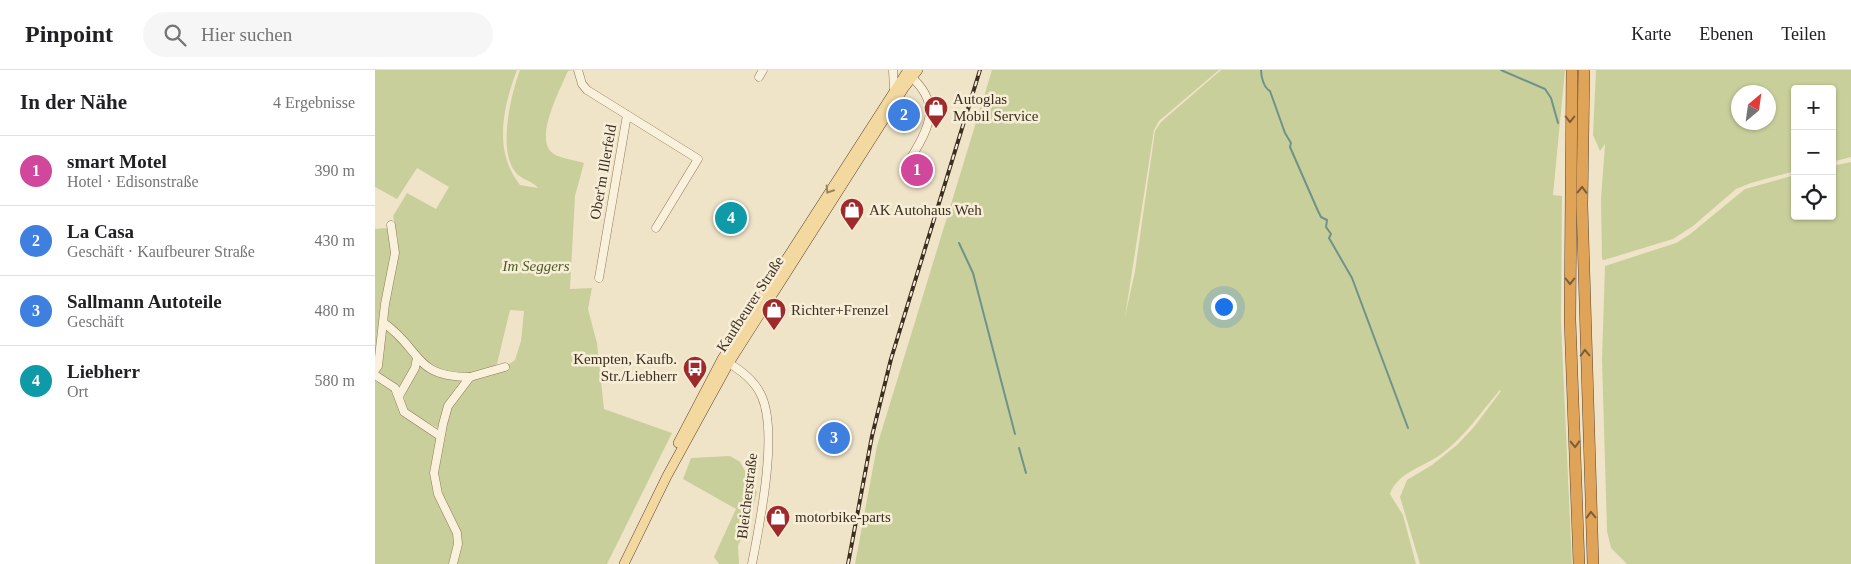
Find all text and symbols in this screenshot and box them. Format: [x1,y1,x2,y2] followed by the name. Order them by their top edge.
[143,12,493,57] search box
[25,21,113,47] text: Pinpoint
[161,21,189,49] icon: search
[201,24,292,45] text: Hier suchen
[1631,24,1671,44] text: Karte
[1699,24,1753,44] text: Ebenen
[1781,24,1826,44] text: Teilen
[1731,85,1776,130] north arrow
[1791,85,1836,220] map controls
[1791,85,1836,130] button: +
[20,90,127,114] text: In der Nähe
[953,91,1039,124] place label: Autoglas Mobil Service
[273,94,355,111] text: 4 Ergebnisse
[923,95,949,129] shop icon: Autoglas Mobil Service
[888,96,920,134] pin: 2
[1565,115,1575,123] one-way arrow
[587,123,619,221] street label: Ober'm Illerfeld
[1791,130,1836,175] button: −
[67,151,167,172] text: smart Motel
[901,151,933,189] pin: 1
[32,162,40,179] text: 1
[315,162,355,179] text: 390 m
[67,173,199,190] text: Hotel · Edisonstraße
[1791,175,1836,220] button: locate
[826,184,835,194] one-way arrow
[1577,186,1587,194] one-way arrow
[839,197,865,231] shop icon: AK Autohaus Weh
[715,199,747,237] pin: 4
[869,202,982,218] place label: AK Autohaus Weh
[67,221,134,242] text: La Casa
[32,232,40,249] text: 2
[315,232,355,249] text: 430 m
[67,243,255,260] text: Geschäft · Kaufbeurer Straße
[713,253,787,355] street label: Kaufbeurer Straße
[501,258,570,274] park label: Im Seggers
[1565,278,1575,285] one-way arrow
[67,291,222,312] text: Sallmann Autoteile
[1211,294,1237,320] your location
[761,297,787,331] shop icon: Richter+Frenzel
[32,302,40,319] text: 3
[315,302,355,319] text: 480 m
[791,302,889,318] place label: Richter+Frenzel
[67,313,124,330] text: Geschäft
[1580,349,1591,357] one-way arrow
[573,351,677,384] place label: Kempten, Kaufb. Str./Liebherr
[682,355,708,389] bus stop icon: Kempten, Kaufb. Str./Liebherr
[67,361,140,382] text: Liebherr
[32,372,40,389] text: 4
[315,372,355,389] text: 580 m
[67,383,88,400] text: Ort
[818,419,850,457] pin: 3
[1569,440,1580,448] one-way arrow
[734,452,760,540] street label: Bleicherstraße
[765,504,791,538] shop icon: motorbike-parts
[795,509,891,525] place label: motorbike-parts
[1586,511,1596,519] one-way arrow

